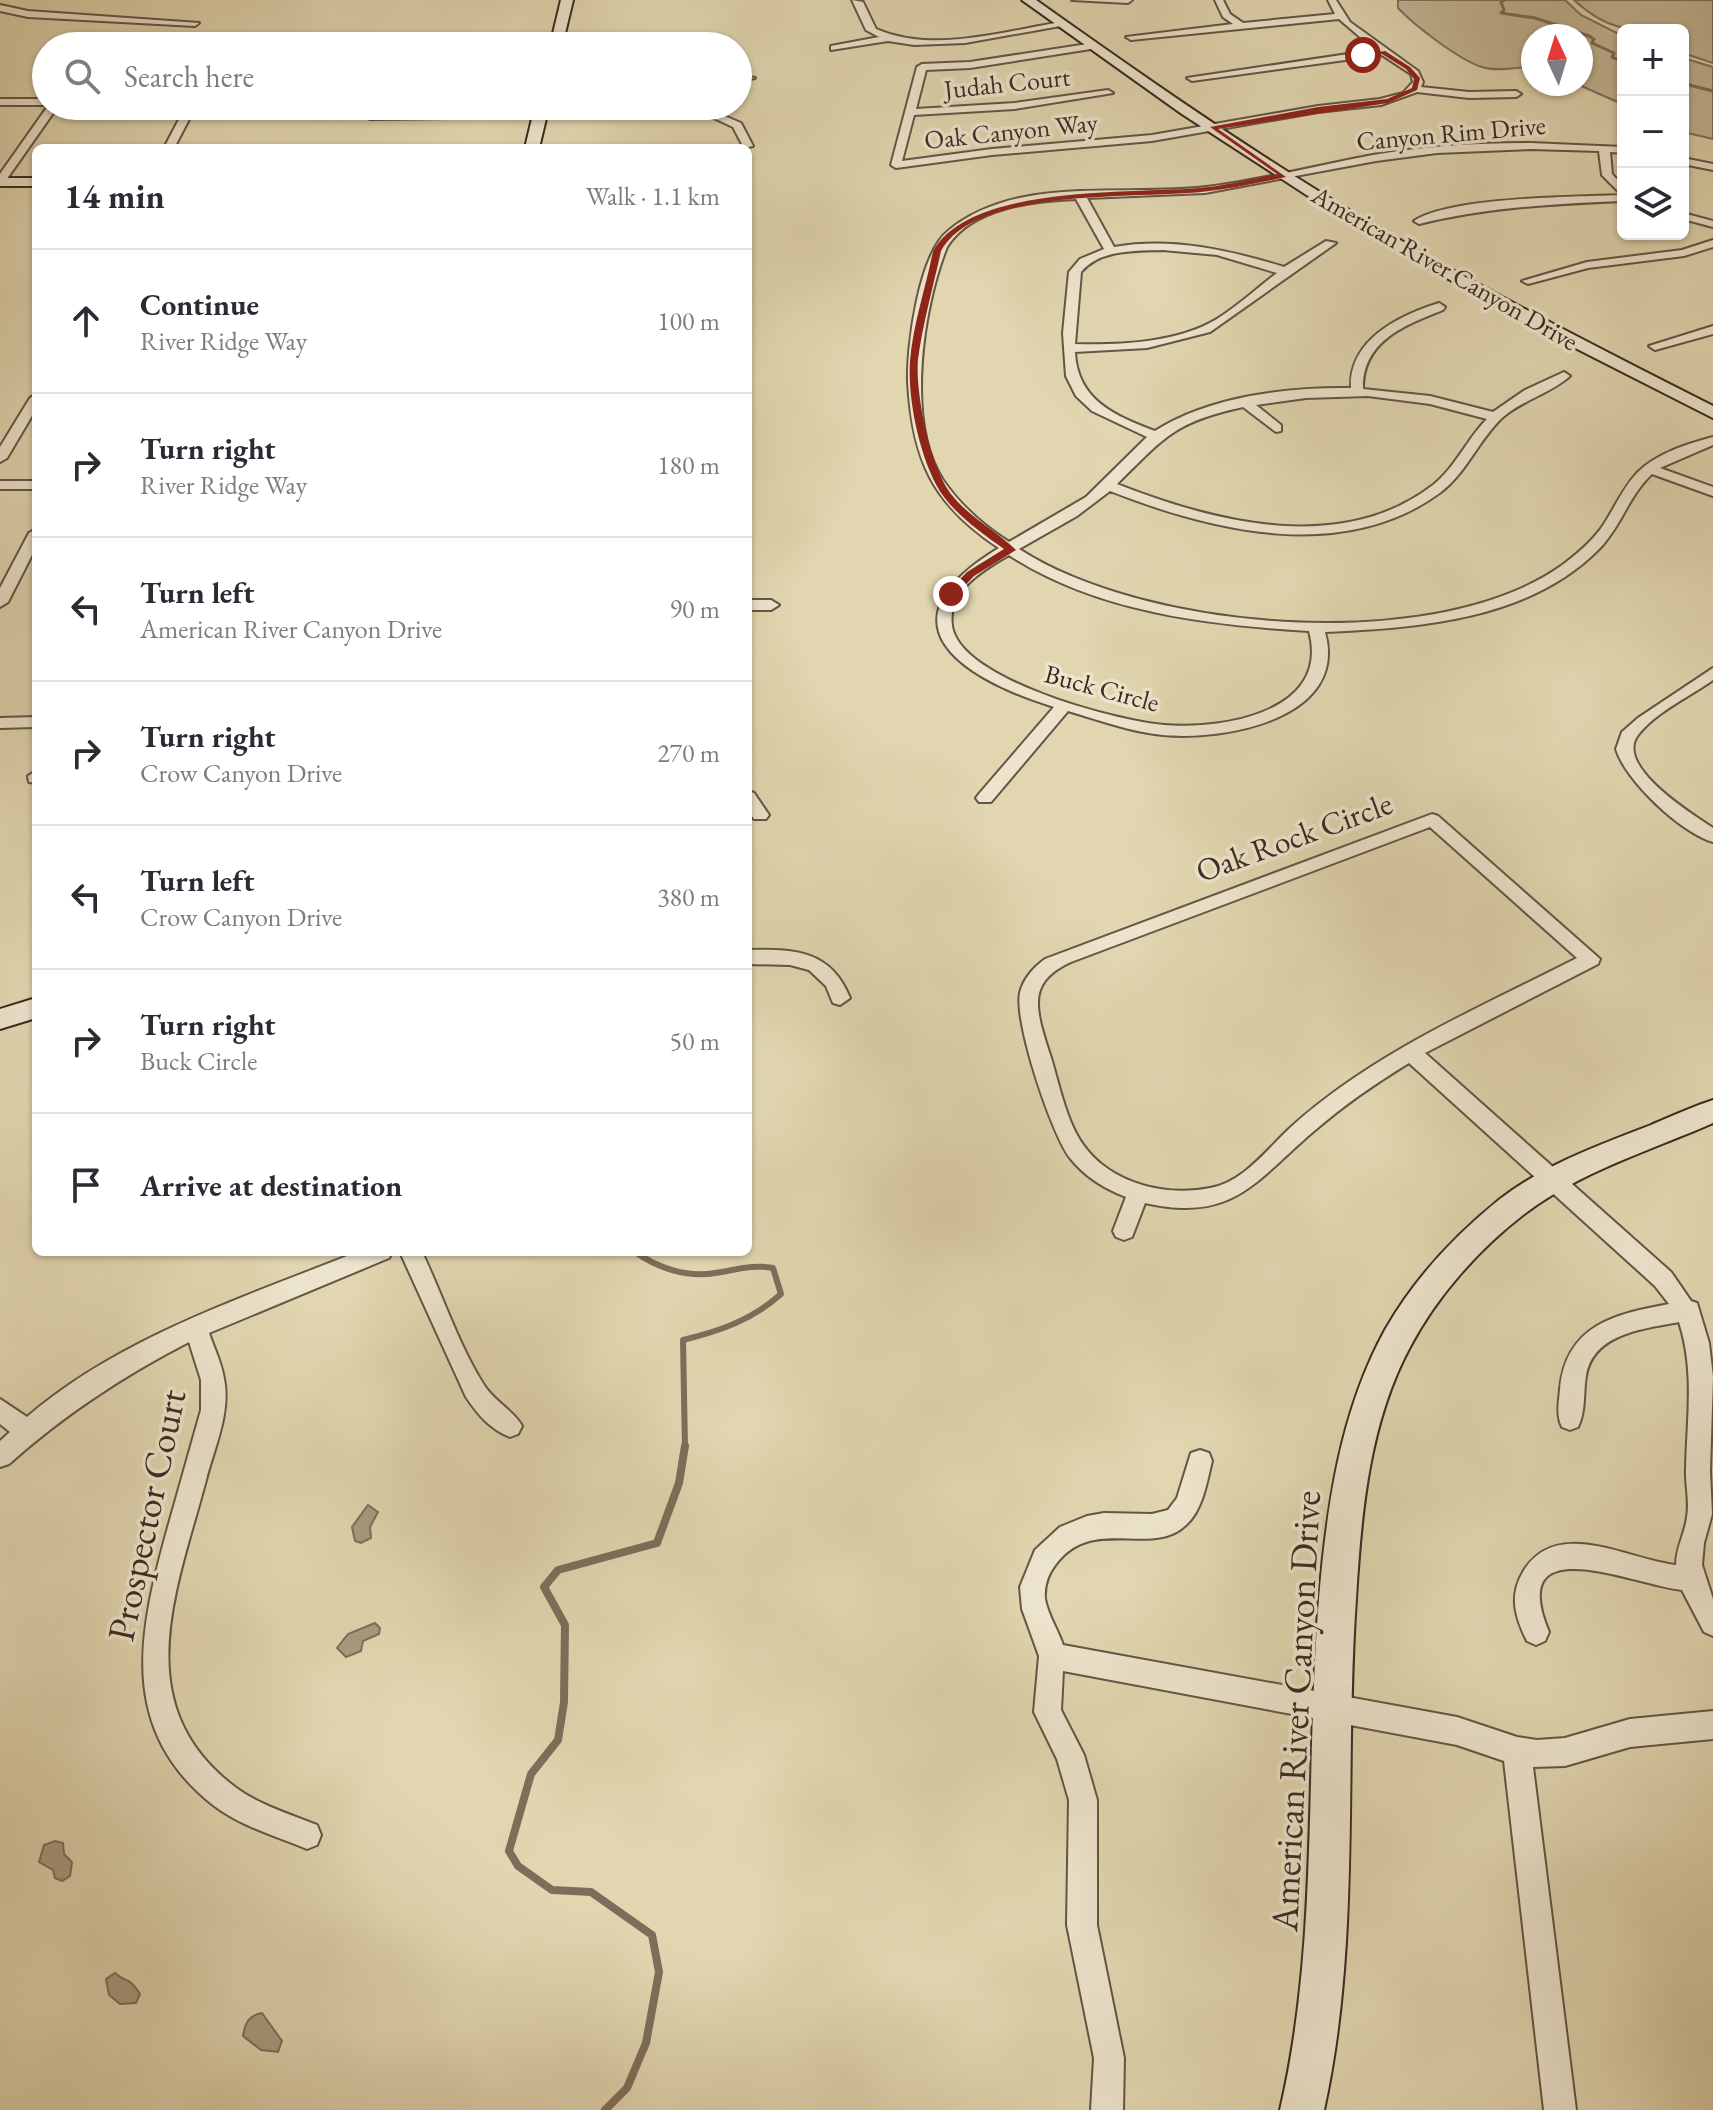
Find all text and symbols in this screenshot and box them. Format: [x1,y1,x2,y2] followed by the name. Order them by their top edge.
[1521,24,1593,96] north arrow
[1617,24,1689,240] map controls
[1617,24,1689,96] button: +
[32,32,752,120] search box
[1345,37,1381,73] route start
[60,54,104,98] icon: search
[124,57,254,96] text: Search here
[940,59,1072,107] street label: Judah Court
[1617,96,1689,168] button: −
[923,105,1100,157] street label: Oak Canyon Way
[1355,108,1547,158] street label: Canyon Rim Drive
[1617,168,1689,240] button: layers
[64,174,165,218] text: 14 min
[1305,177,1584,358] street label: American River Canyon Drive
[586,179,720,213] text: Walk · 1.1 km
[140,285,259,324] text: Continue
[64,299,108,343] icon: ahead
[657,304,720,338] text: 100 m
[140,324,307,358] text: River Ridge Way
[140,429,276,468] text: Turn right
[64,443,108,487] icon: right
[657,448,720,482] text: 180 m
[140,468,307,502] text: River Ridge Way
[140,573,254,612] text: Turn left
[933,576,969,612] route end
[64,587,108,631] icon: left
[670,592,720,626] text: 90 m
[140,612,442,646] text: American River Canyon Drive
[1041,656,1163,720] street label: Buck Circle
[140,717,276,756] text: Turn right
[64,731,108,775] icon: right
[657,736,720,770] text: 270 m
[140,756,342,790] text: Crow Canyon Drive
[1190,782,1398,892] street label: Oak Rock Circle
[140,861,254,900] text: Turn left
[64,875,108,919] icon: left
[657,880,720,914] text: 380 m
[140,900,342,934] text: Crow Canyon Drive
[140,1005,276,1044] text: Turn right
[64,1019,108,1063] icon: right
[670,1024,720,1058] text: 50 m
[140,1044,257,1078] text: Buck Circle
[64,1163,108,1207] icon: arrive
[140,1166,402,1205] text: Arrive at destination
[95,1385,197,1645] street label: Prospector Court
[1259,1489,1331,1934] street label: American River Canyon Drive

